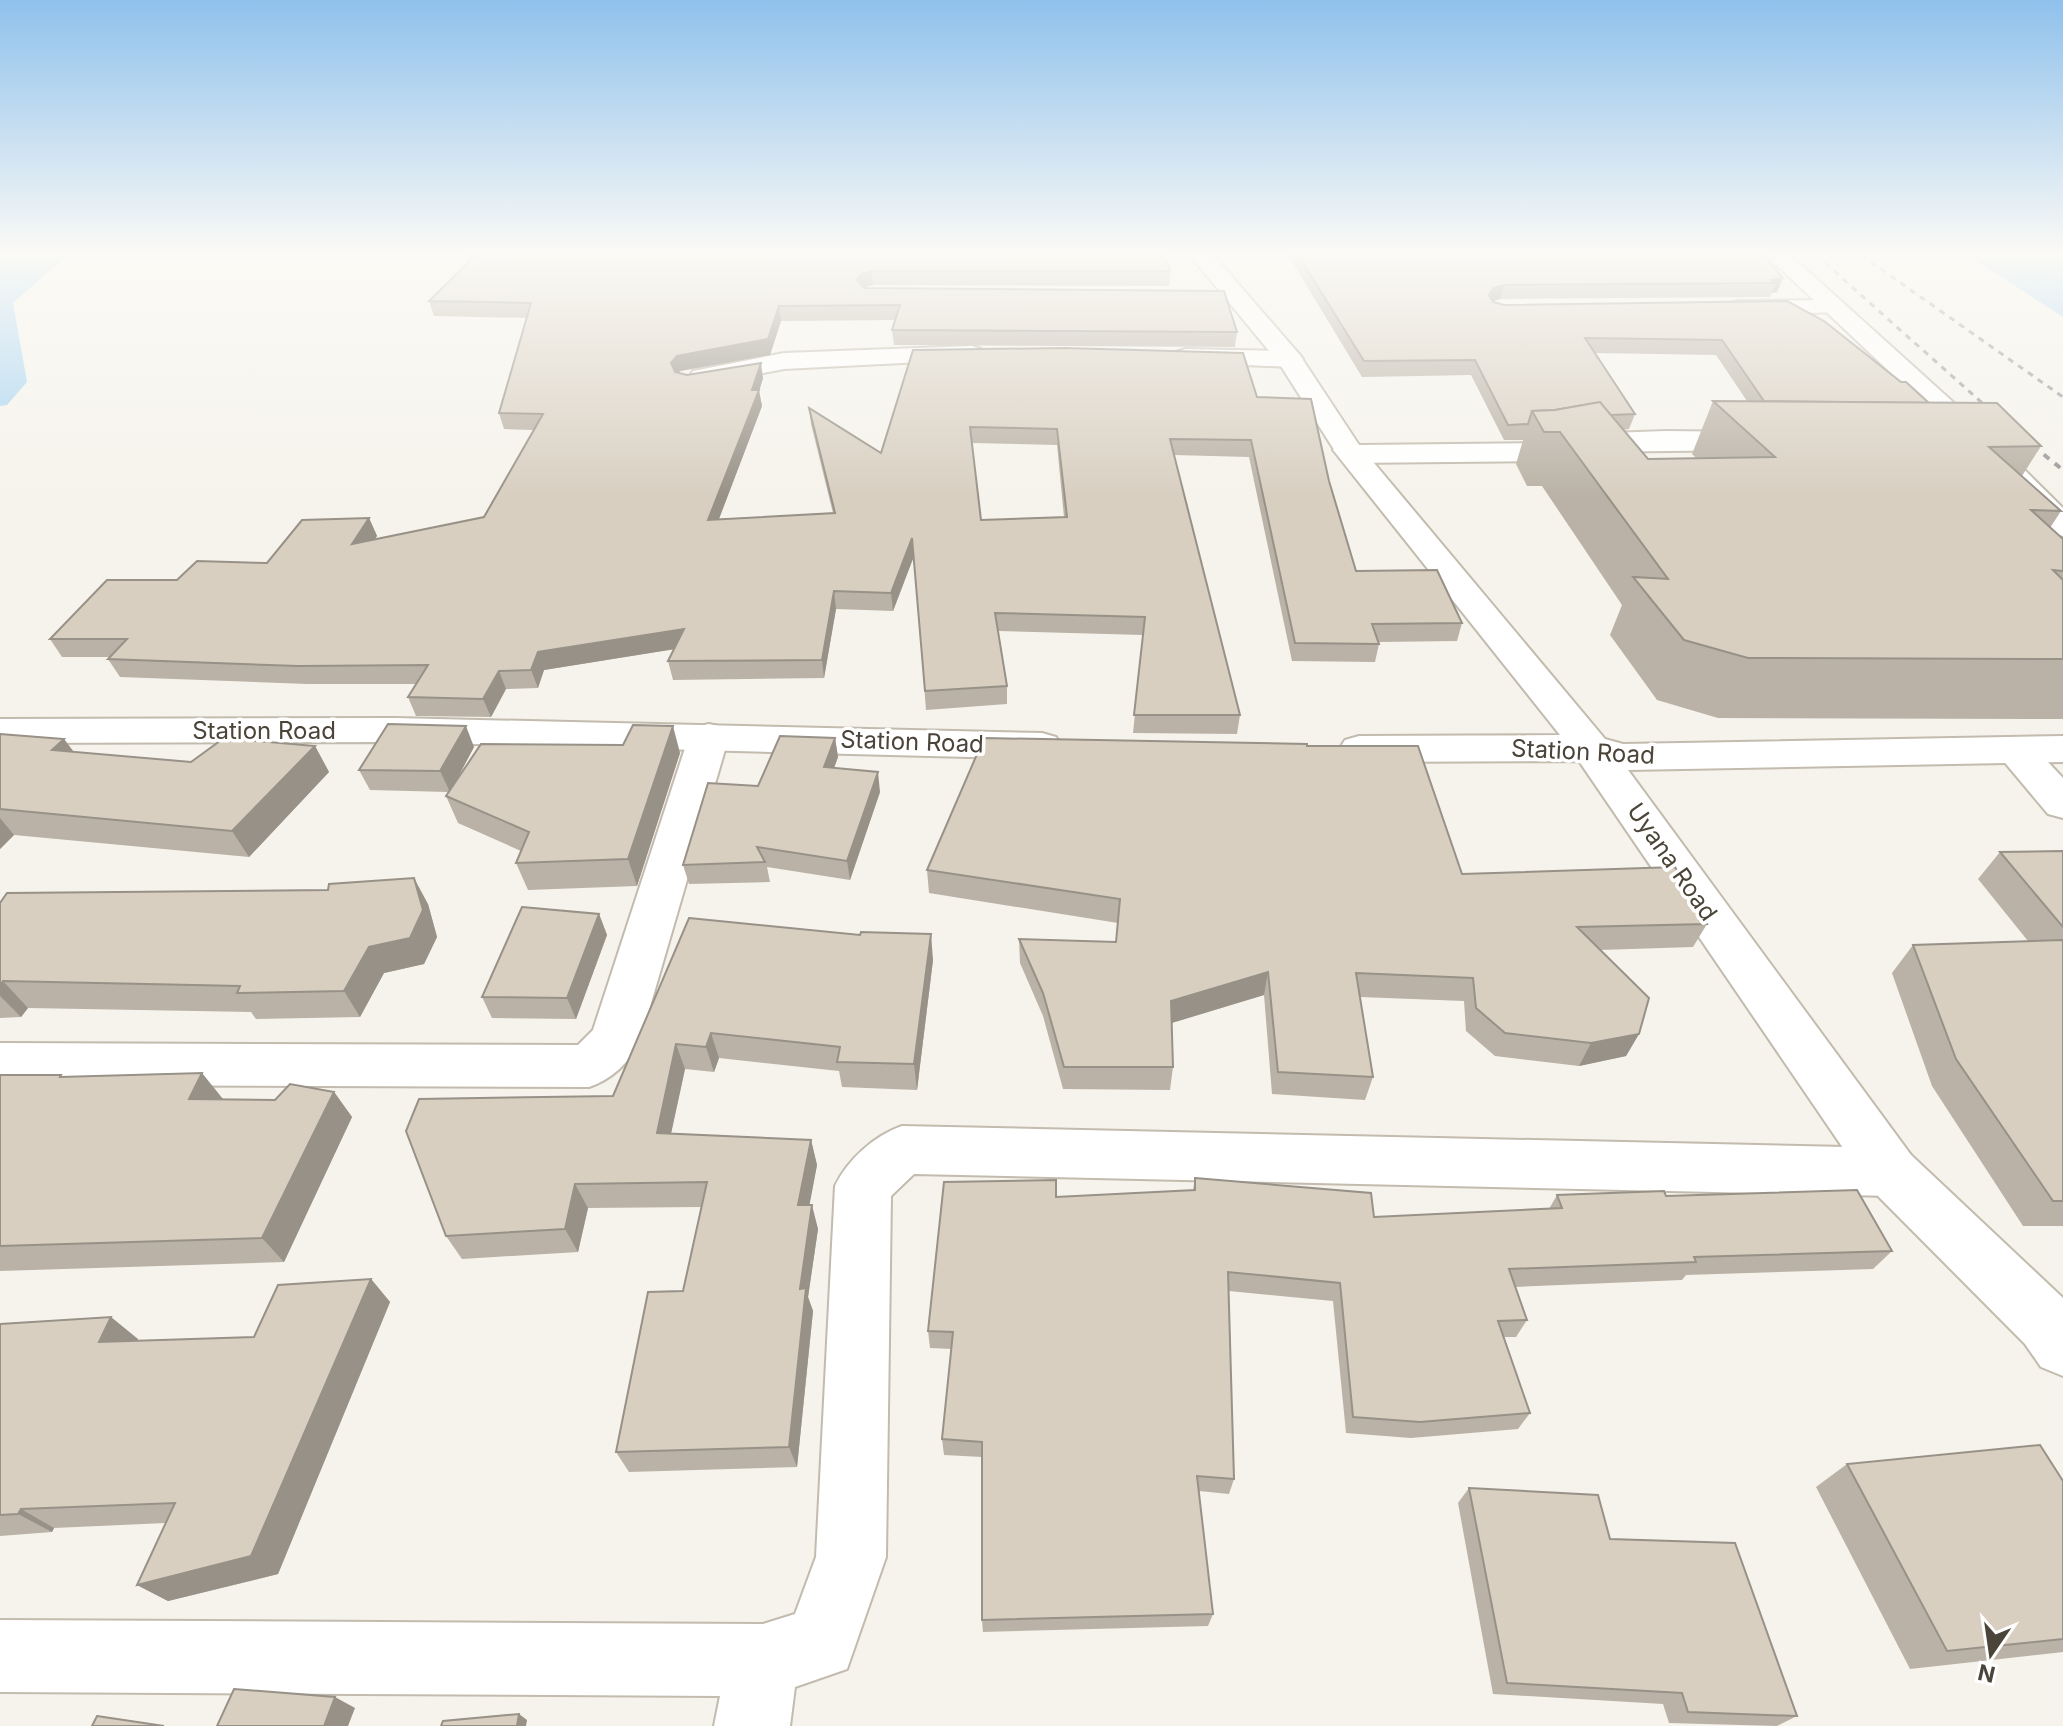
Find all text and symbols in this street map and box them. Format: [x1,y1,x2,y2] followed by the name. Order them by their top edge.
[192,716,336,745] street label: Station Road
[840,725,984,758] street label: Station Road
[1511,733,1656,770] street label: Station Road
[1621,797,1724,926] street label: Uyana Road
[1951,1614,2031,1694] north arrow
[1975,1659,1998,1688] text: N

